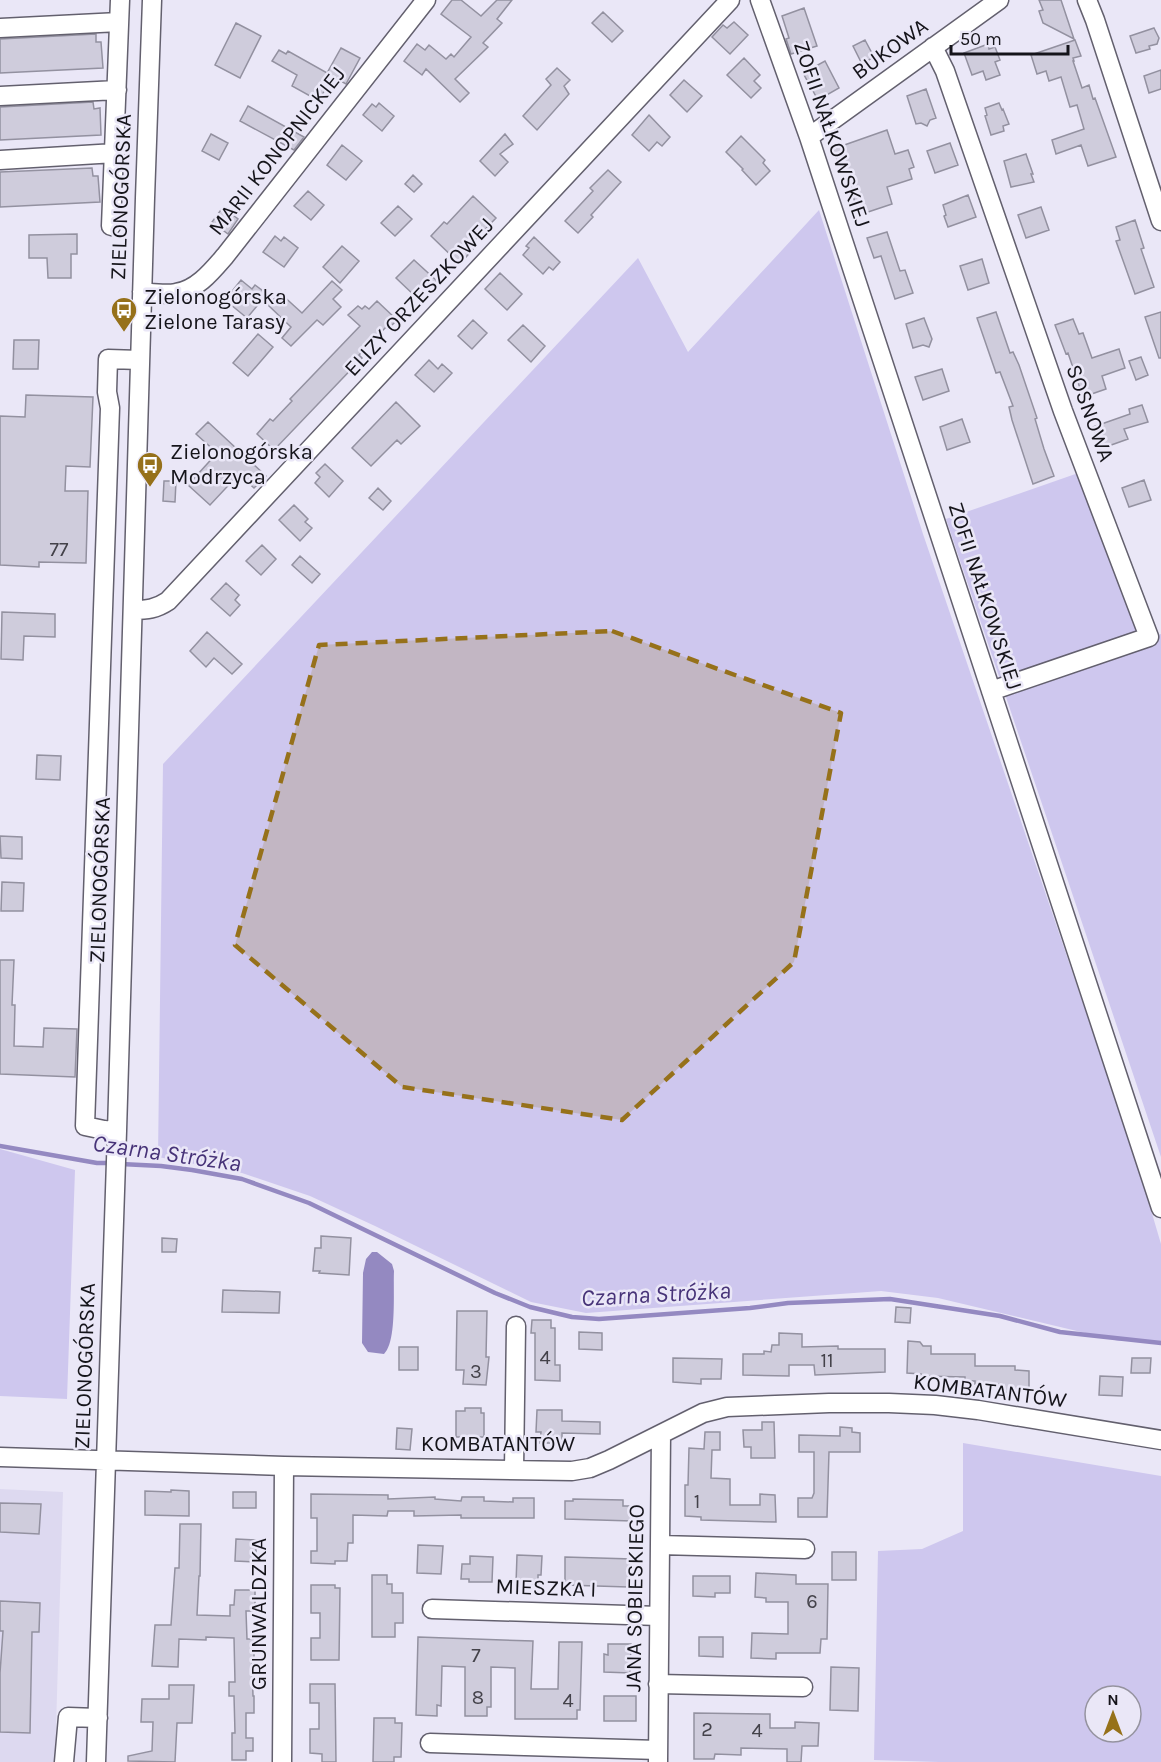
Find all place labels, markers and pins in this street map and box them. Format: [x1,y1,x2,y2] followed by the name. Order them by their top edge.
[144,284,287,335] place label: Zielonogórska Zielone Tarasy
[109,295,139,333] bus stop icon: Zielonogórska Zielone Tarasy
[170,439,313,490] place label: Zielonogórska Modrzyca
[135,450,165,488] bus stop icon: Zielonogórska Modrzyca

